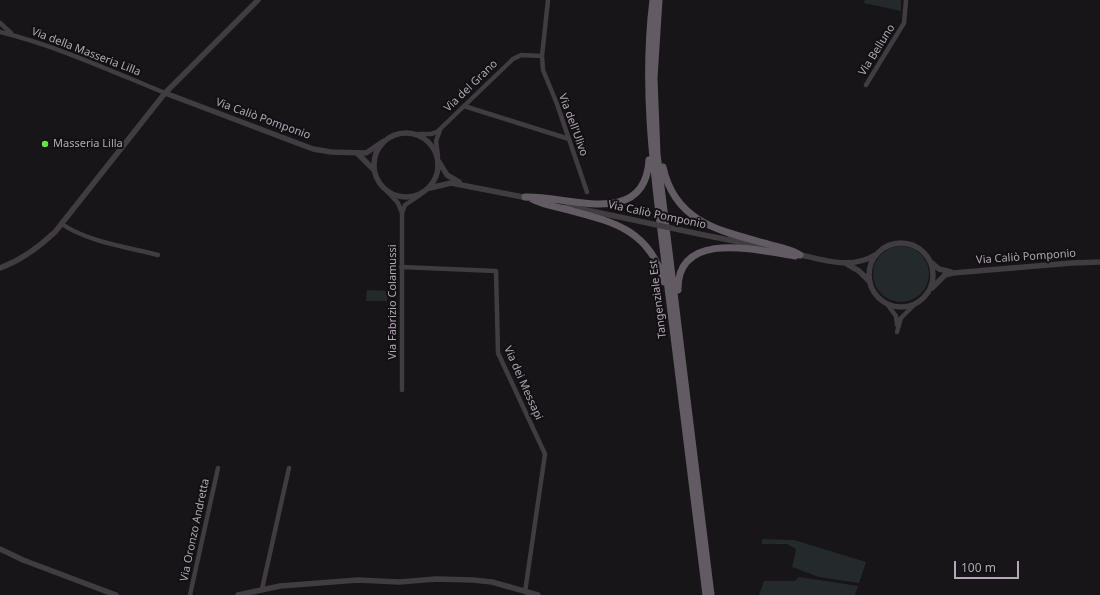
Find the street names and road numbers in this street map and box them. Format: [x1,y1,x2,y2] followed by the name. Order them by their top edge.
[856,22,898,78] street label: Via Belluno
[30,25,142,79] street label: Via della Masseria Lilla
[442,57,500,115] street label: Via del Grano
[556,92,590,158] street label: Via dell'Ulivo
[214,96,312,142] street label: Via Caliò Pomponio
[607,198,707,232] street label: Via Caliò Pomponio
[386,244,400,360] street label: Via Fabrizio Colamussi
[976,247,1076,267] street label: Via Caliò Pomponio
[647,259,669,339] street label: Tangenziale Est
[501,344,545,422] street label: Via dei Messapi
[178,477,212,583] street label: Via Oronzo Andretta

